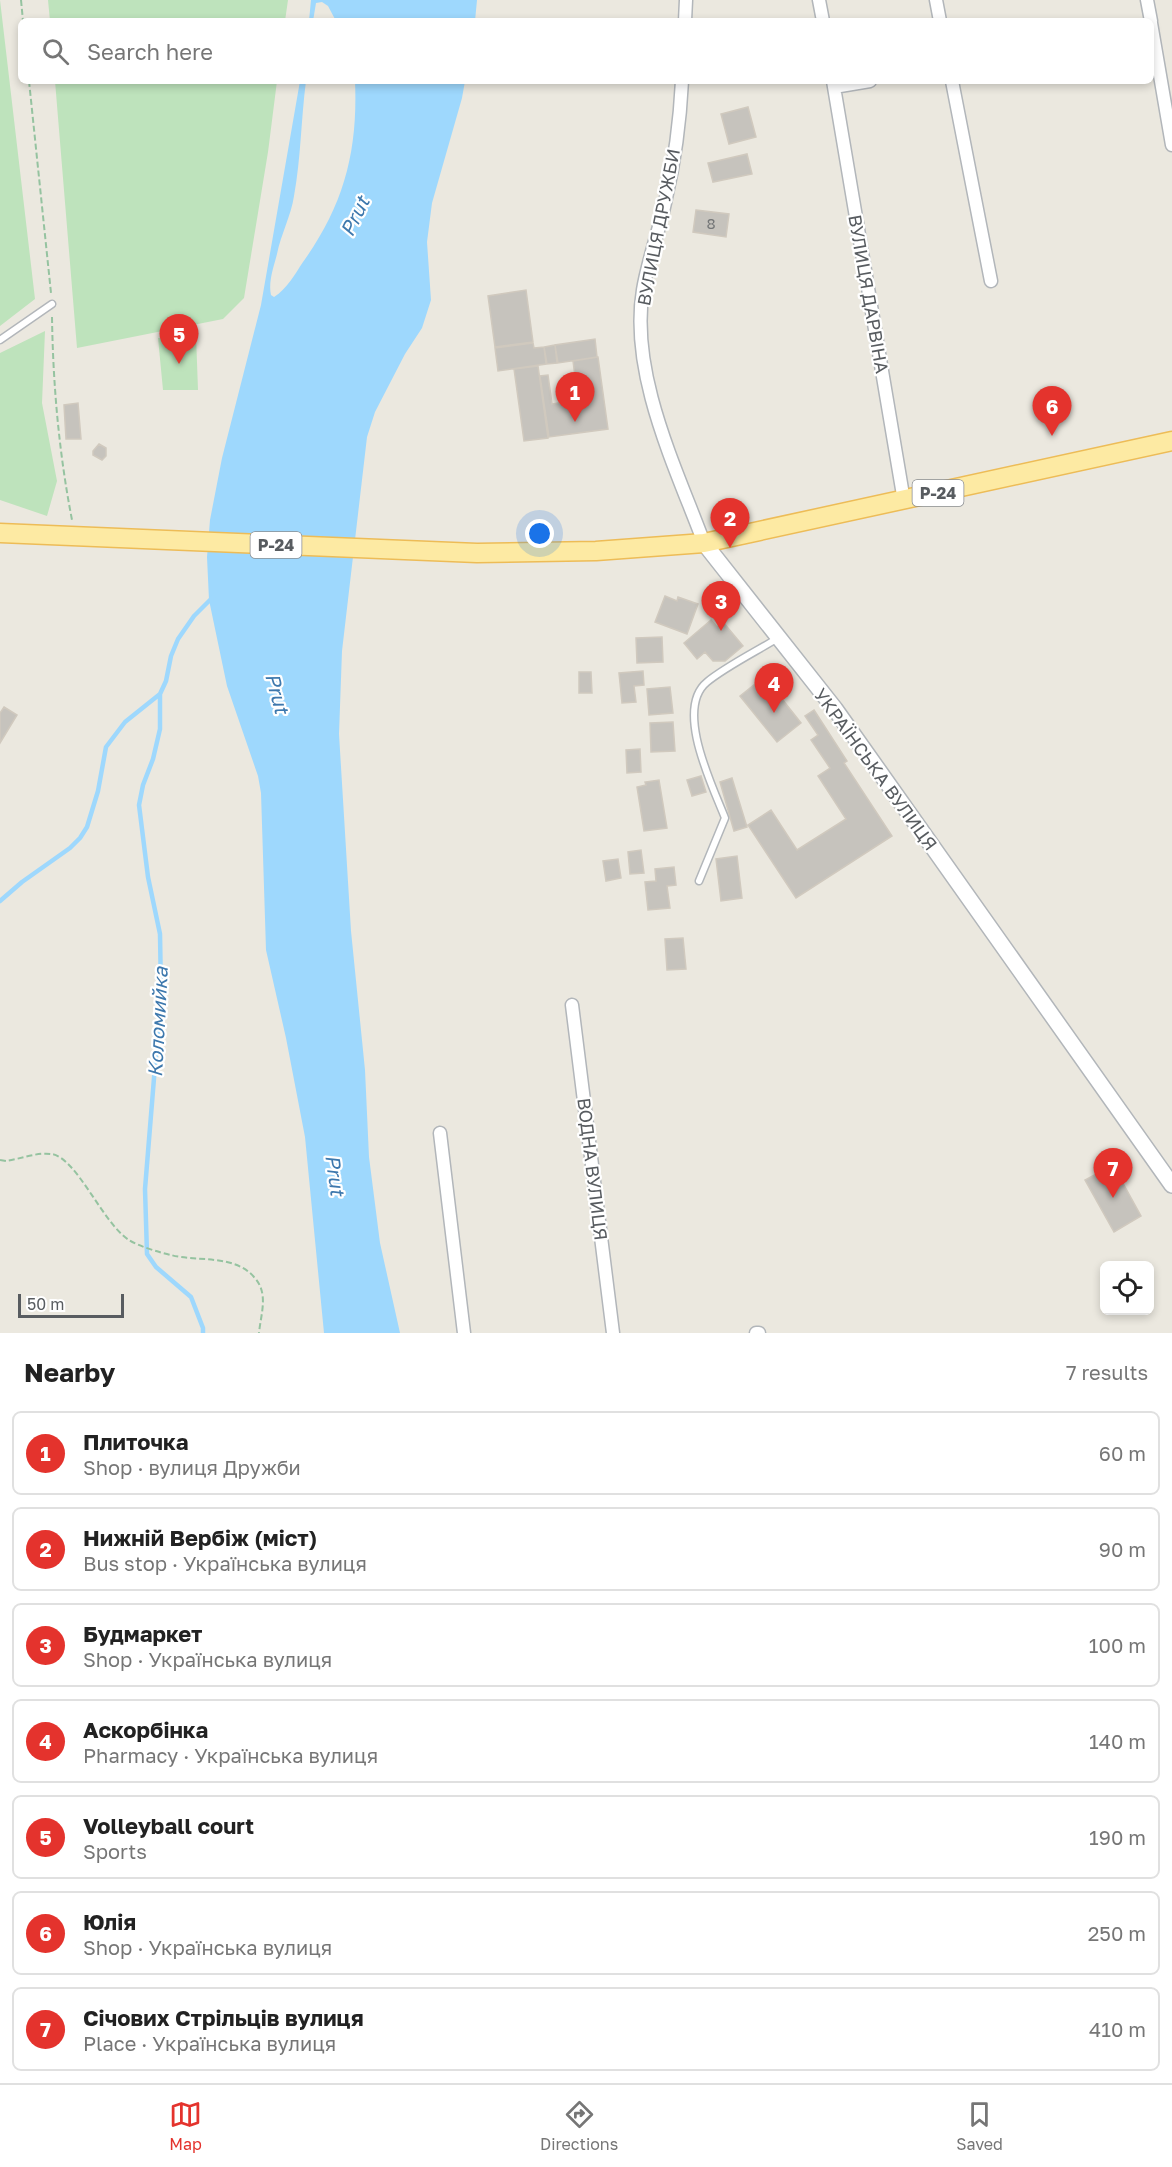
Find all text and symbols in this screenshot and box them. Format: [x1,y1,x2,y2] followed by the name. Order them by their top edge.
[18,18,1154,84] search box
[39,35,72,68] icon: search
[87,38,213,65] text: Search here
[632,147,684,307] street label: ВУЛИЦЯ ДРУЖБИ
[334,191,375,240] water label: Prut
[844,213,894,375] street label: ВУЛИЦЯ ДАРВІНА
[706,214,716,232] house number: 8
[160,314,198,364] pin: 5
[556,372,594,422] pin: 1
[1032,386,1072,436] pin: 6
[912,480,964,506] road number: Р-24
[710,498,750,548] pin: 2
[525,519,554,548] your location
[250,532,302,558] road number: Р-24
[702,582,740,631] pin: 3
[754,664,794,713] pin: 4
[261,670,295,718] water label: Prut
[810,684,942,854] street label: УКРАЇНСЬКА ВУЛИЦЯ
[142,965,172,1078] water label: Коломийка
[573,1097,613,1241] street label: ВОДНА ВУЛИЦЯ
[1094,1148,1132,1198] pin: 7
[321,1153,351,1199] water label: Prut
[1100,1261,1154,1315] map controls
[1100,1261,1154,1315] button: locate
[18,1291,124,1318] scale bar
[27,1294,64,1314] text: 50 m
[24,1357,115,1388] text: Nearby
[1066,1360,1148,1384] text: 7 results
[83,1428,188,1455] text: Плиточка
[40,1441,51,1465] text: 1
[1099,1441,1146,1465] text: 60 m
[83,1455,301,1479] text: Shop · вулиця Дружби
[83,1524,317,1551] text: Нижній Вербіж (міст)
[39,1537,52,1561] text: 2
[1099,1537,1146,1561] text: 90 m
[83,1551,367,1575] text: Bus stop · Українська вулиця
[83,1620,202,1647] text: Будмаркет
[39,1633,52,1657] text: 3
[1089,1633,1146,1657] text: 100 m
[83,1647,332,1671] text: Shop · Українська вулиця
[83,1716,208,1743] text: Аскорбінка
[39,1729,52,1753] text: 4
[1089,1729,1146,1753] text: 140 m
[83,1743,378,1767] text: Pharmacy · Українська вулиця
[83,1812,254,1839] text: Volleyball court
[39,1825,52,1849] text: 5
[1089,1825,1146,1849] text: 190 m
[83,1839,147,1863] text: Sports
[83,1908,136,1935] text: Юлія
[39,1921,52,1945] text: 6
[1088,1921,1146,1945] text: 250 m
[83,1935,332,1959] text: Shop · Українська вулиця
[83,2004,364,2031] text: Січових Стрільців вулиця
[40,2017,51,2041] text: 7
[1089,2017,1146,2041] text: 410 m
[83,2031,336,2055] text: Place · Українська вулиця
[169,2098,202,2154] tab: Map
[540,2098,618,2154] tab: Directions
[956,2098,1003,2154] tab: Saved

